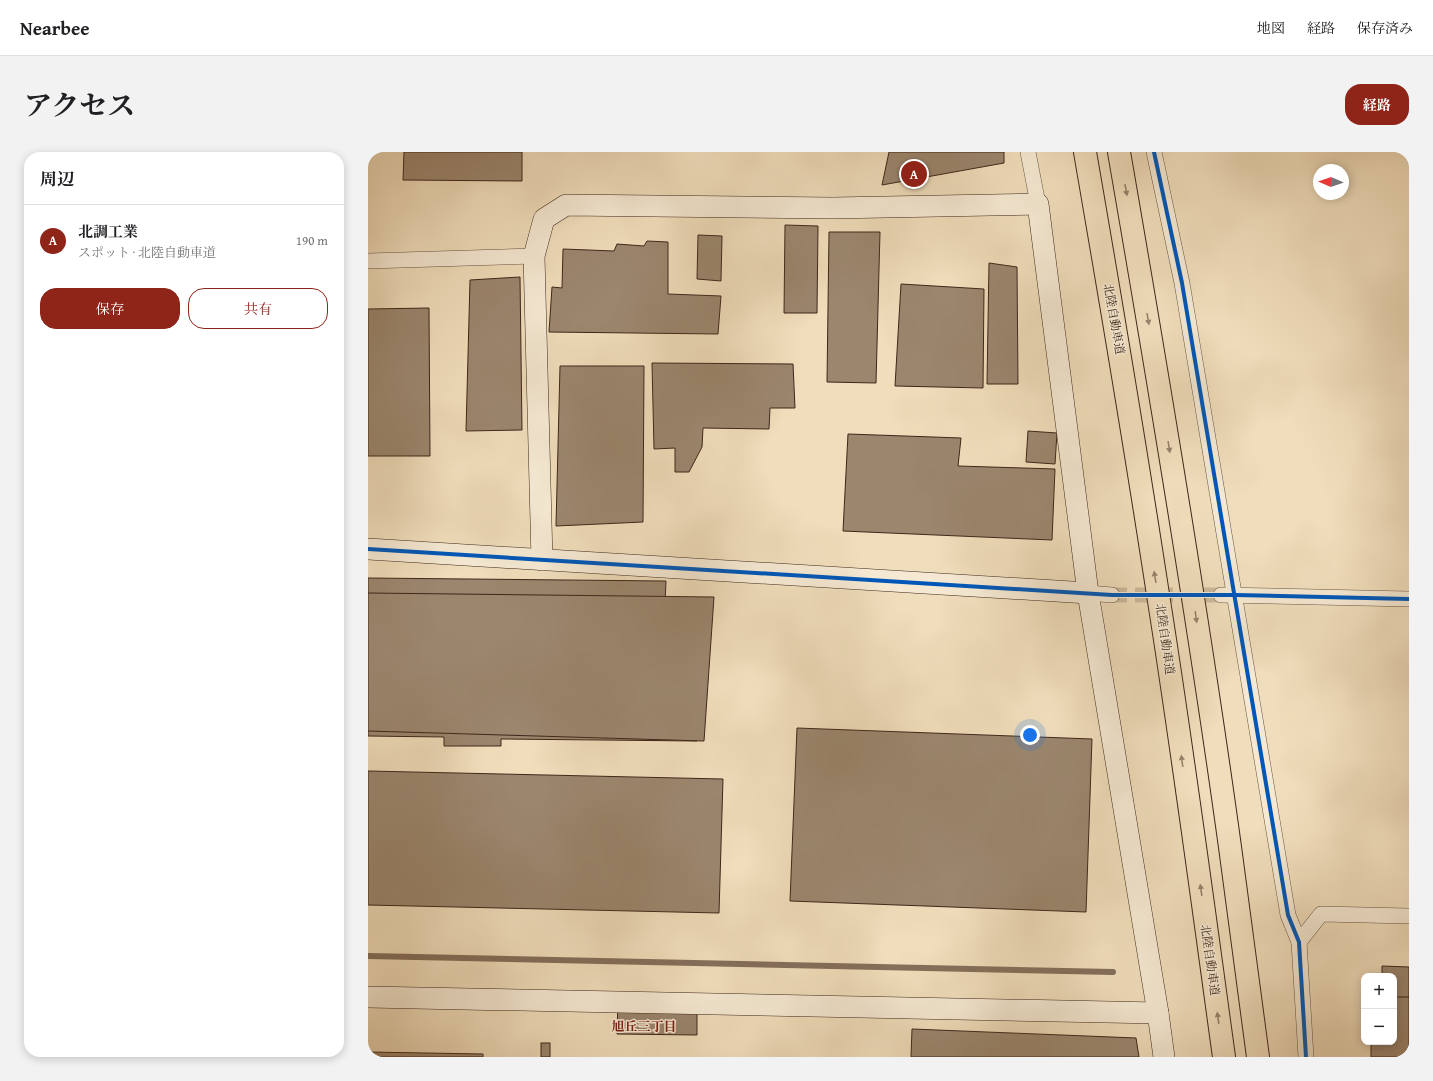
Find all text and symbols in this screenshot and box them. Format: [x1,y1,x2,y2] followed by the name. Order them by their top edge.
[20,14,90,42] text: Nearbee
[1257,18,1285,38] text: 地図
[1307,18,1335,38] text: 経路
[1357,18,1413,38] text: 保存済み
[24,84,135,125] text: アクセス
[1345,84,1409,125] button: 経路
[901,159,927,189] pin: A
[1313,164,1349,200] north arrow
[40,166,74,191] text: 周辺
[1123,184,1129,197] one-way arrow
[78,221,138,242] text: 北調工業
[49,231,57,250] text: A
[296,231,328,250] text: 190 m
[78,243,216,262] text: スポット · 北陸自動車道
[1100,282,1129,356] street label: 北陸自動車道
[40,288,180,329] button: 保存
[188,288,328,329] button: 共有
[1145,312,1151,325] one-way arrow
[1166,441,1172,453] one-way arrow
[1152,571,1158,583] one-way arrow
[1152,602,1179,676] street label: 北陸自動車道
[1193,611,1199,623] one-way arrow
[1020,725,1040,745] your location
[1179,755,1185,767] one-way arrow
[1198,883,1204,896] one-way arrow
[1197,923,1224,997] street label: 北陸自動車道
[1361,973,1397,1045] map controls
[1361,973,1397,1009] button: +
[1361,1009,1397,1045] button: −
[1215,1012,1221,1024] one-way arrow
[611,1017,677,1036] district label: 旭丘三丁目

